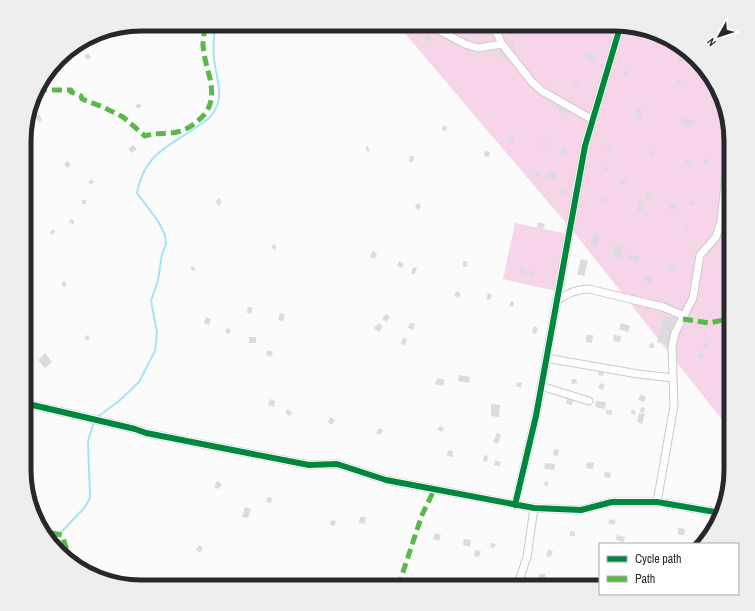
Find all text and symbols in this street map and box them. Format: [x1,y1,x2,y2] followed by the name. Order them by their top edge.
[699,16,739,56] north arrow
[704,35,719,49] text: N
[599,543,739,595] legend
[635,551,682,567] text: Cycle path
[635,571,655,587] text: Path

